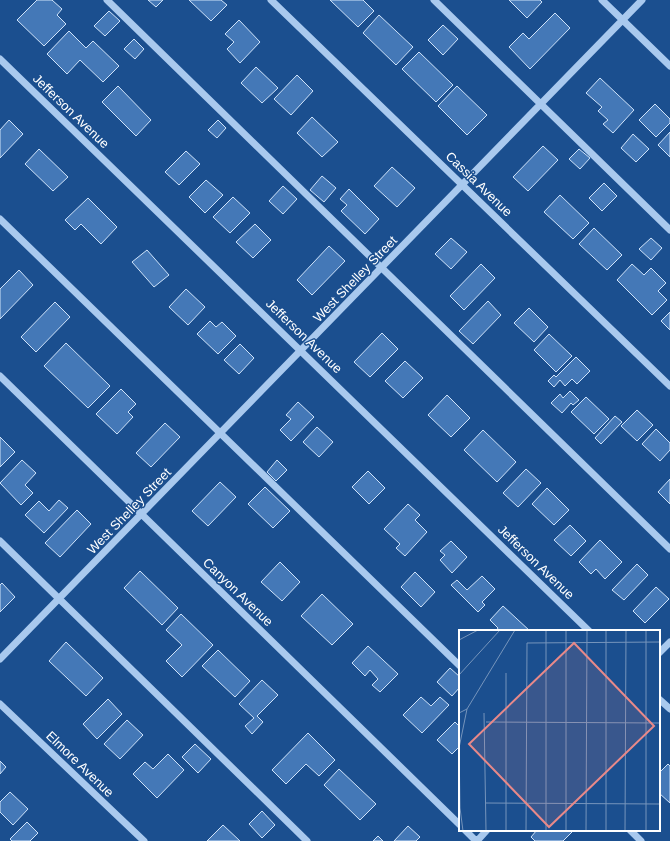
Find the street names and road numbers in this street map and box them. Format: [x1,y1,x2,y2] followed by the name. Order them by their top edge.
[30,71,112,151] street label: Jefferson Avenue
[443,149,515,219] street label: Cassia Avenue
[310,233,400,325] street label: West Shelley Street
[263,296,345,376] street label: Jefferson Avenue
[84,465,174,557] street label: West Shelley Street
[495,522,577,602] street label: Jefferson Avenue
[200,555,276,629] street label: Canyon Avenue
[43,728,117,800] street label: Elmore Avenue

